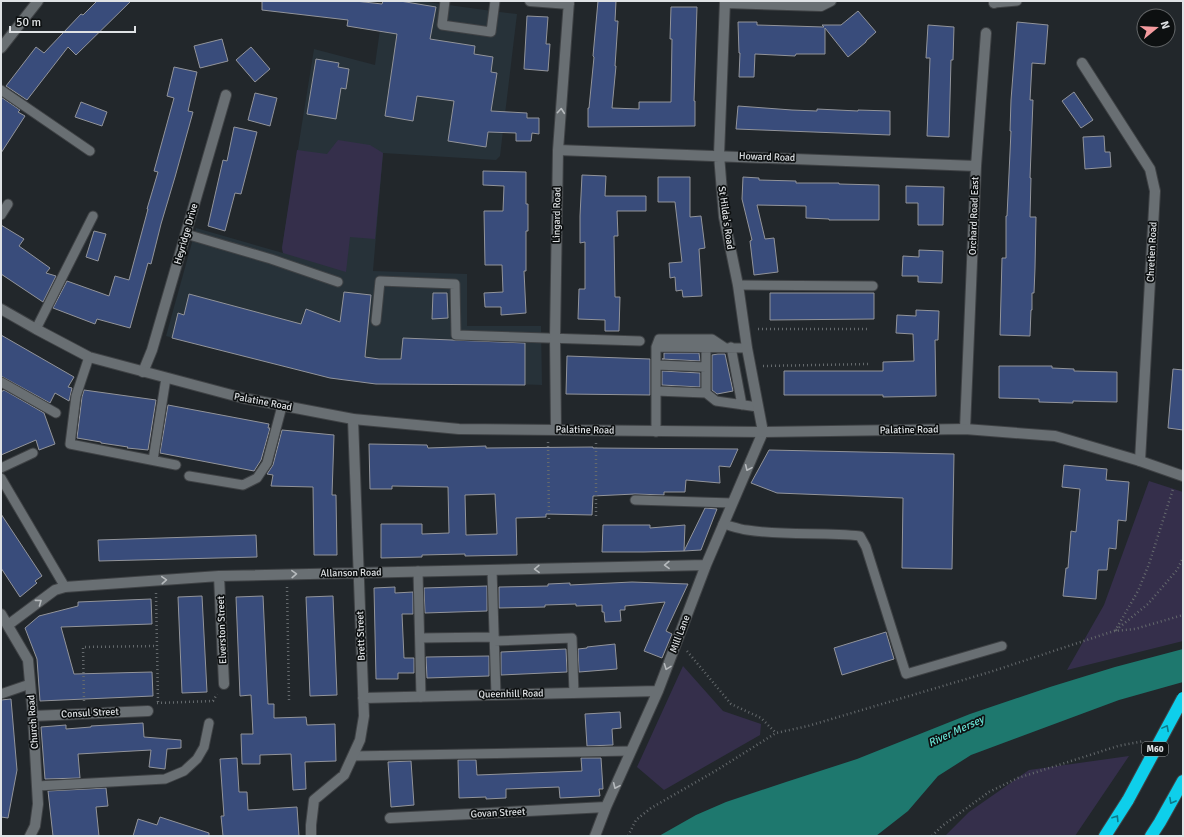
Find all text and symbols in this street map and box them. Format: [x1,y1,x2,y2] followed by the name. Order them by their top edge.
[10,8,135,34] scale bar
[1136,8,1176,48] north arrow
[16,15,41,30] text: 50 m
[1158,19,1172,31] text: N
[556,108,565,114] one-way arrow
[739,150,795,164] street label: Howard Road
[967,176,981,255] street label: Orchard Road East
[716,185,736,251] street label: St Hilda's Road
[551,187,563,243] street label: Lingard Road
[172,202,200,266] street label: Heyridge Drive
[1144,222,1160,282] street label: Chretien Road
[233,391,293,413] street label: Palatine Road
[556,423,614,437] street label: Palatine Road
[880,423,938,437] street label: Palatine Road
[745,463,753,471] one-way arrow
[664,561,670,570] one-way arrow
[534,564,540,573] one-way arrow
[320,566,382,580] street label: Allanson Road
[291,570,297,579] one-way arrow
[161,576,167,584] one-way arrow
[215,595,229,664] street label: Elverston Street
[35,600,42,607] one-way arrow
[354,610,368,661] street label: Brett Street
[667,613,693,655] street label: Mill Lane
[664,663,672,670] one-way arrow
[478,687,544,701] street label: Queenhill Road
[25,695,41,749] street label: Church Road
[61,705,120,721] street label: Consul Street
[926,712,988,750] water label: River Mersey
[1162,725,1169,733] one-way arrow
[1142,742,1168,756] road number: M60
[613,781,621,789] one-way arrow
[1169,797,1176,804] one-way arrow
[470,806,526,820] street label: Govan Street
[1112,815,1119,822] one-way arrow

